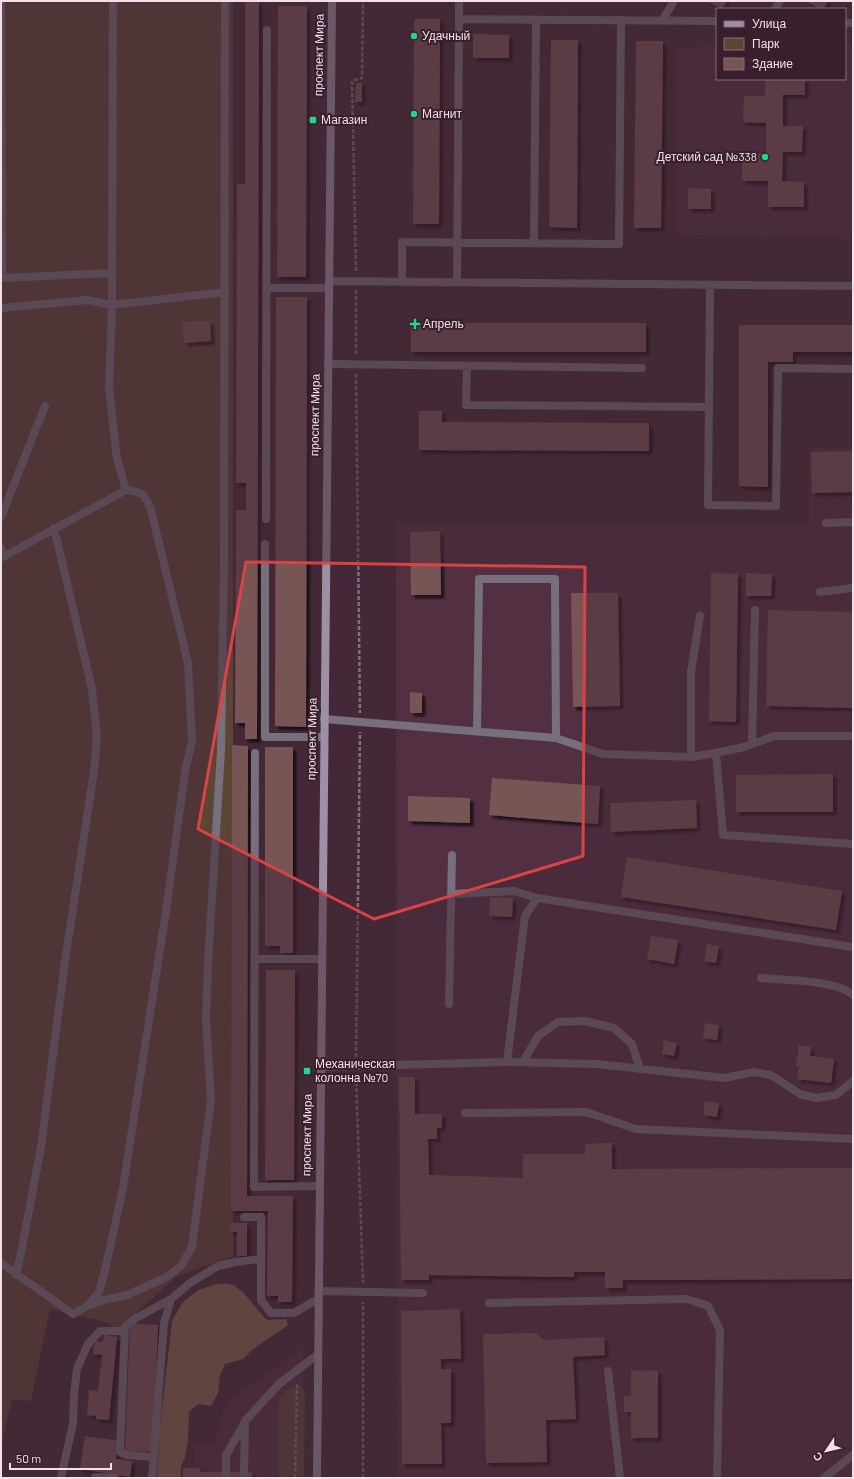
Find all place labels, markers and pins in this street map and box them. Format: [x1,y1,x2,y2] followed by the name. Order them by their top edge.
[422,28,470,43] place label: Удачный
[409,31,419,41] marker: Удачный
[422,106,463,120] place label: Магнит
[409,109,419,119] marker: Магнит
[321,112,367,126] place label: Магазин
[308,115,318,125] marker: Магазин
[657,149,757,164] place label: Детский сад №338
[760,152,770,162] marker: Детский сад №338
[423,316,464,331] place label: Апрель
[410,319,420,329] marker: Апрель
[315,1056,395,1084] place label: Механическая колонна №70
[302,1066,312,1076] marker: Механическая колонна №70

